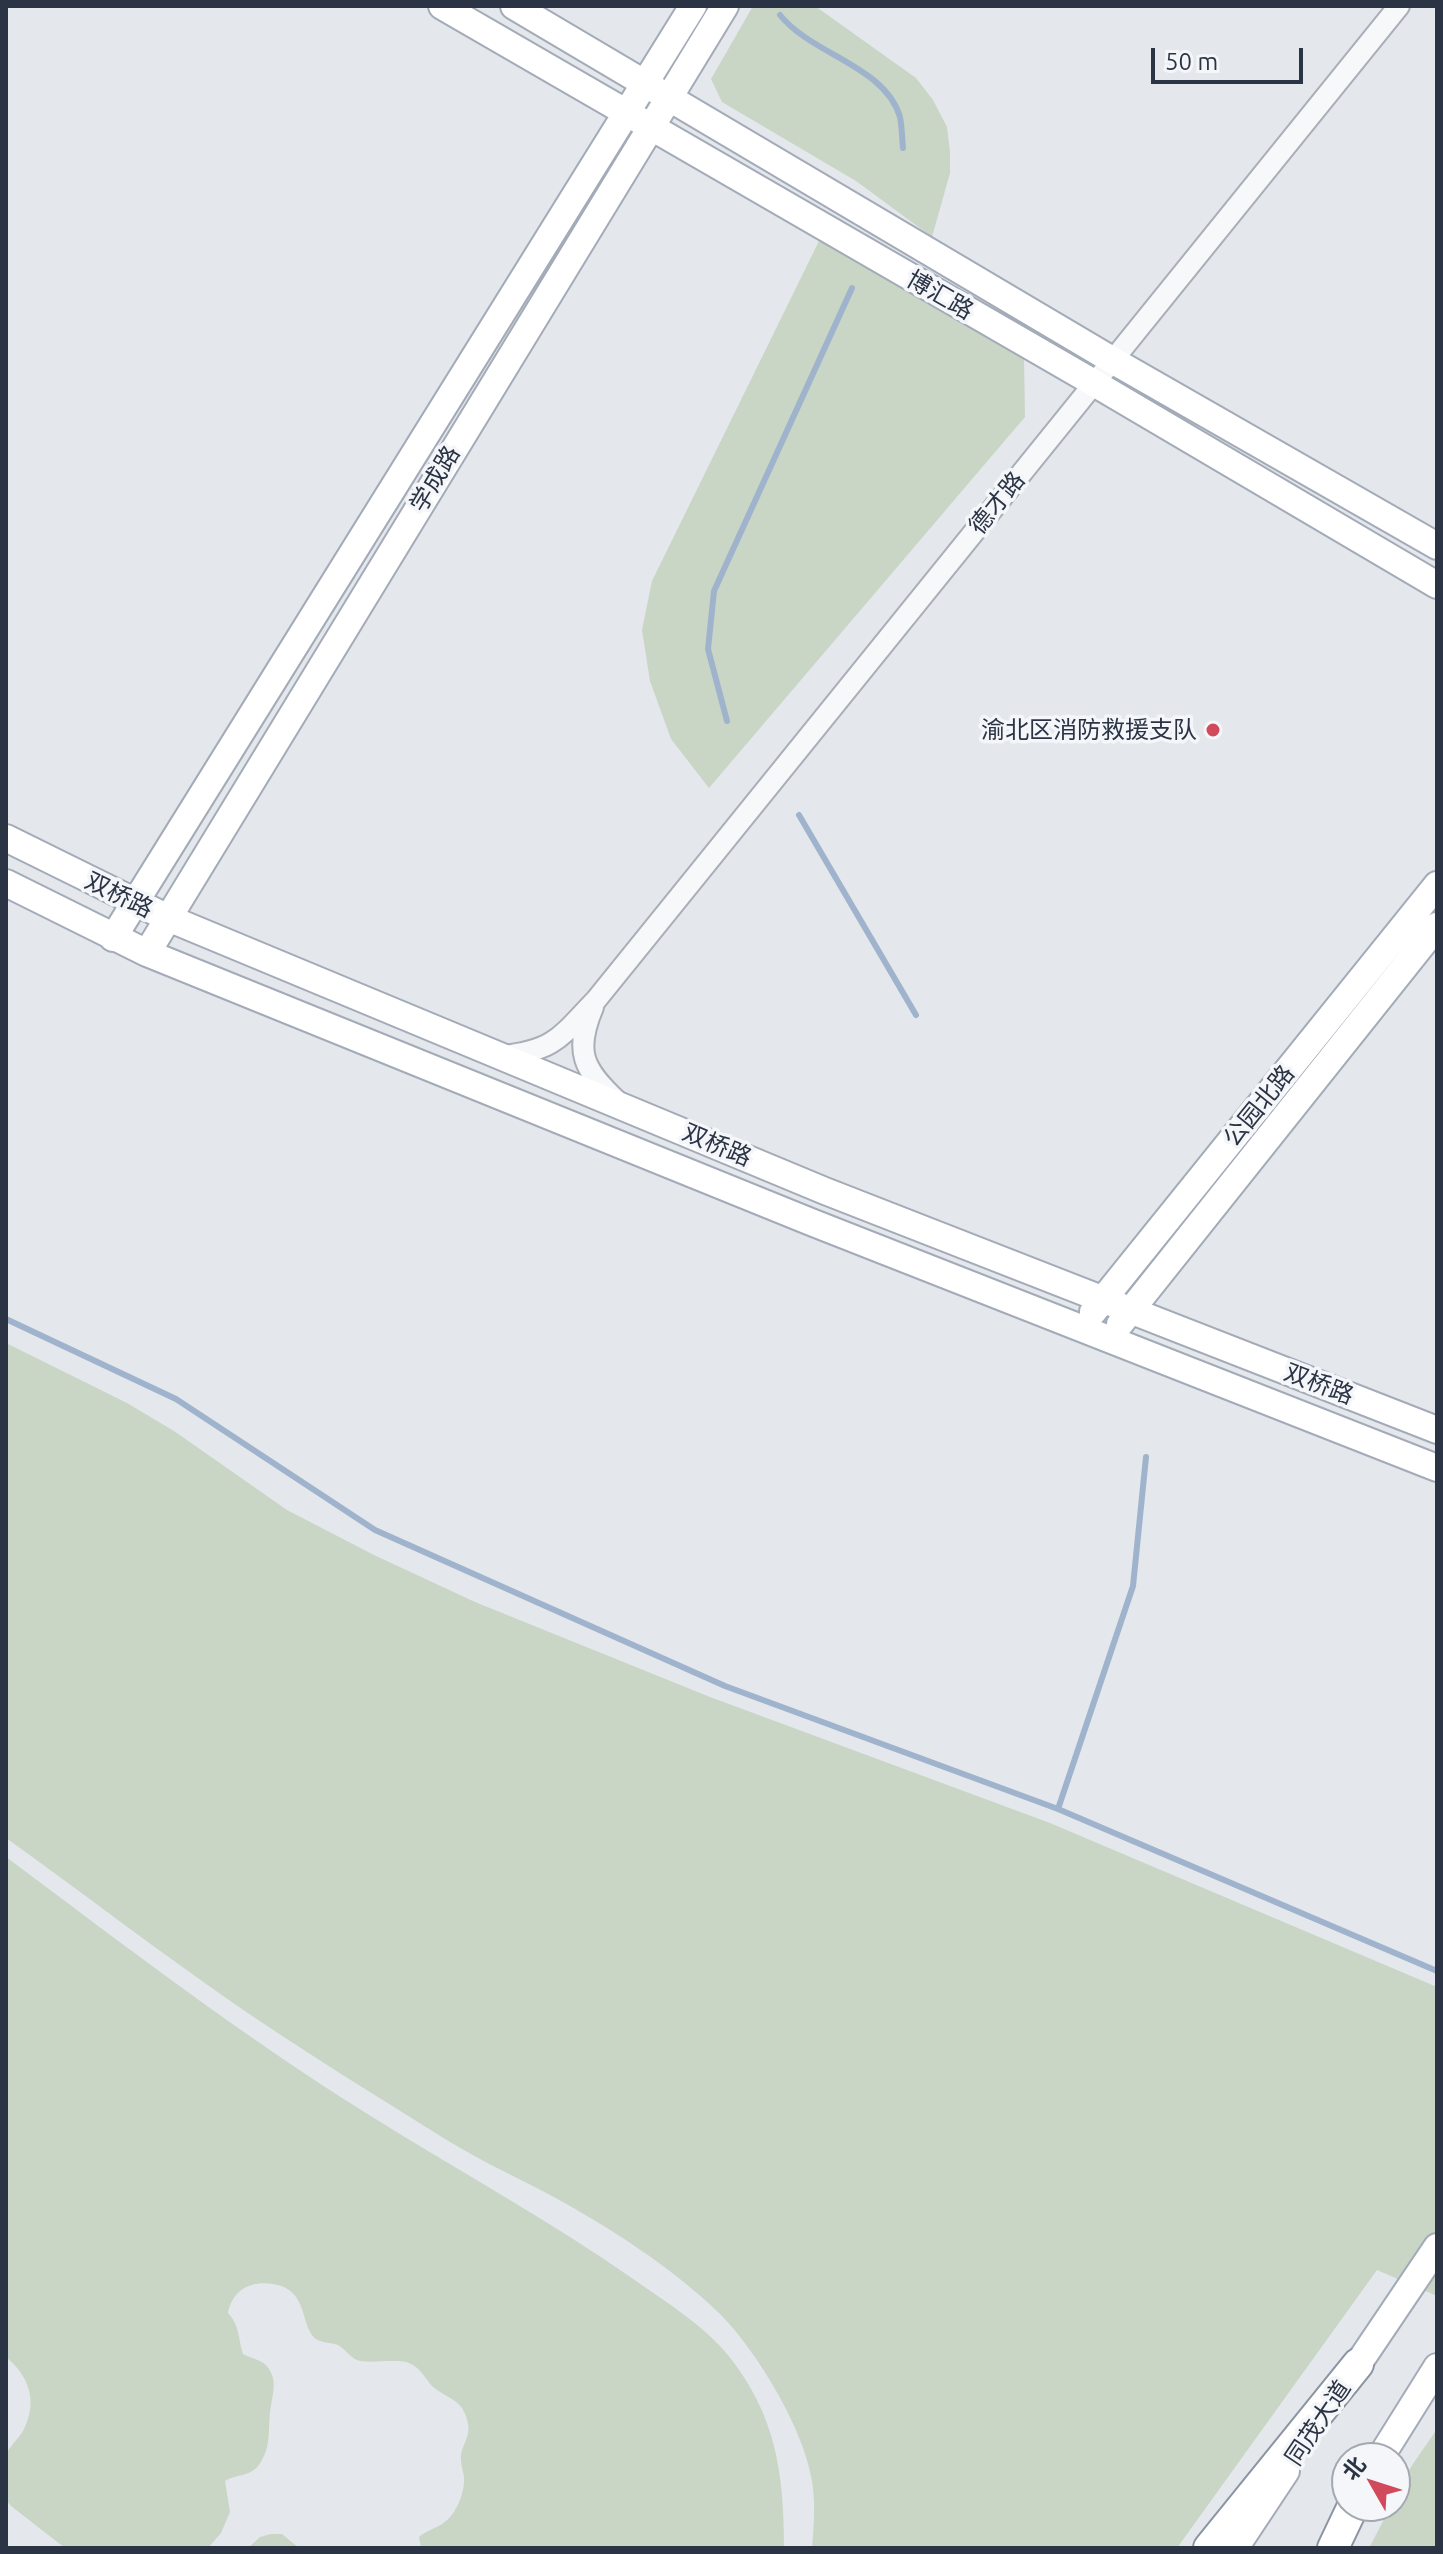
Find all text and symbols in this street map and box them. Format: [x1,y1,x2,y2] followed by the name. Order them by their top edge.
[1155,32,1307,82] scale bar
[1165,48,1218,75] text: 50 m
[902,265,978,325] street label: 博汇路
[404,441,466,517] street label: 学成路
[963,466,1031,540] street label: 德才路
[981,716,1197,744] place label: 渝北区消防救援支队
[1204,721,1222,739] marker: 渝北区消防救援支队
[80,866,158,924] street label: 双桥路
[1218,1060,1300,1152] street label: 公园北路
[678,1118,756,1172] street label: 双桥路
[1280,1358,1358,1410] street label: 双桥路
[1279,2375,1357,2471] street label: 同茂大道
[1331,2442,1411,2522] north arrow
[1337,2451,1370,2484] text: 北

